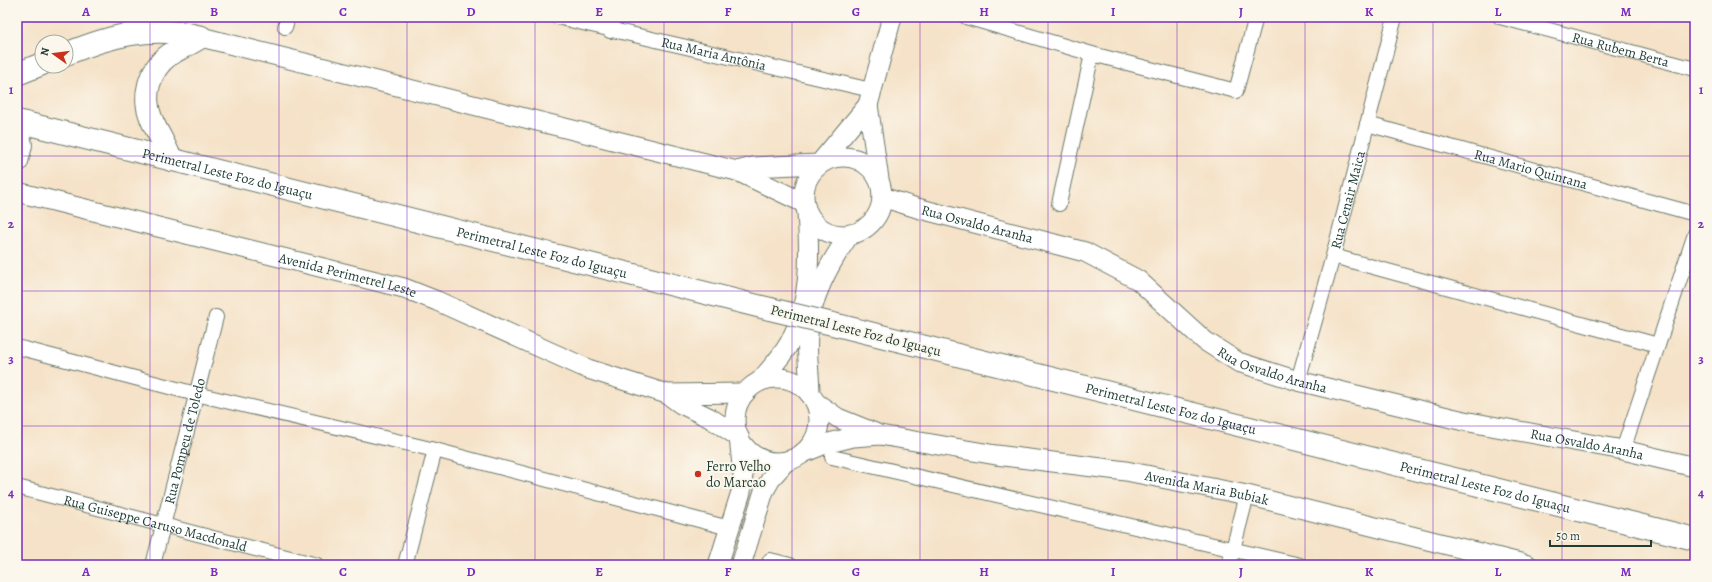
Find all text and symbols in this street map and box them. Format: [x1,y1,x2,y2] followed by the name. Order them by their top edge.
[81,3,91,20] text: A
[210,3,218,20] text: B
[339,3,347,20] text: C
[466,3,476,20] text: D
[595,3,603,20] text: E
[725,3,732,20] text: F
[852,3,860,20] text: G
[979,3,989,20] text: H
[1111,3,1116,20] text: I
[1239,3,1243,20] text: J
[1365,3,1374,20] text: K
[1495,3,1502,20] text: L
[1621,3,1632,20] text: M
[1570,28,1672,72] street label: Rua Rubem Berta
[659,33,769,75] street label: Rua Maria Antônia
[34,34,74,74] north arrow
[37,46,53,57] text: N
[9,81,14,98] text: 1
[1699,81,1704,98] text: 1
[140,144,315,205] street label: Perimetral Leste Foz do Iguaçu
[1472,145,1590,194] street label: Rua Mario Quintana
[1326,148,1370,251] street label: Rua Cenair Maica
[919,201,1036,248] street label: Rua Osvaldo Aranha
[8,215,15,232] text: 2
[1698,215,1705,232] text: 2
[454,222,630,283] street label: Perimetral Leste Foz do Iguaçu
[276,248,419,302] street label: Avenida Perimetrel Leste
[769,300,944,361] street label: Perimetral Leste Foz do Iguaçu
[1214,342,1329,398] street label: Rua Osvaldo Aranha
[8,350,14,367] text: 3
[1698,350,1704,367] text: 3
[160,376,210,506] street label: Rua Pompeu de Toledo
[1083,378,1259,439] street label: Perimetral Leste Foz do Iguaçu
[1529,424,1646,465] street label: Rua Osvaldo Aranha
[706,457,771,492] place label: Ferro Velho do Marcao
[1398,457,1573,518] street label: Perimetral Leste Foz do Iguaçu
[1142,466,1271,510] street label: Avenida Maria Bubiak
[693,469,703,479] marker: Ferro Velho do Marcao
[8,484,14,501] text: 4
[1698,484,1704,501] text: 4
[62,491,249,557] street label: Rua Guiseppe Caruso Macdonald
[1550,522,1651,548] scale bar
[1556,528,1580,544] text: 50 m
[81,563,91,580] text: A
[210,563,218,580] text: B
[339,563,347,580] text: C
[466,563,476,580] text: D
[595,563,603,580] text: E
[725,563,732,580] text: F
[852,563,860,580] text: G
[979,563,989,580] text: H
[1111,563,1116,580] text: I
[1239,563,1243,580] text: J
[1365,563,1374,580] text: K
[1495,563,1502,580] text: L
[1621,563,1632,580] text: M

